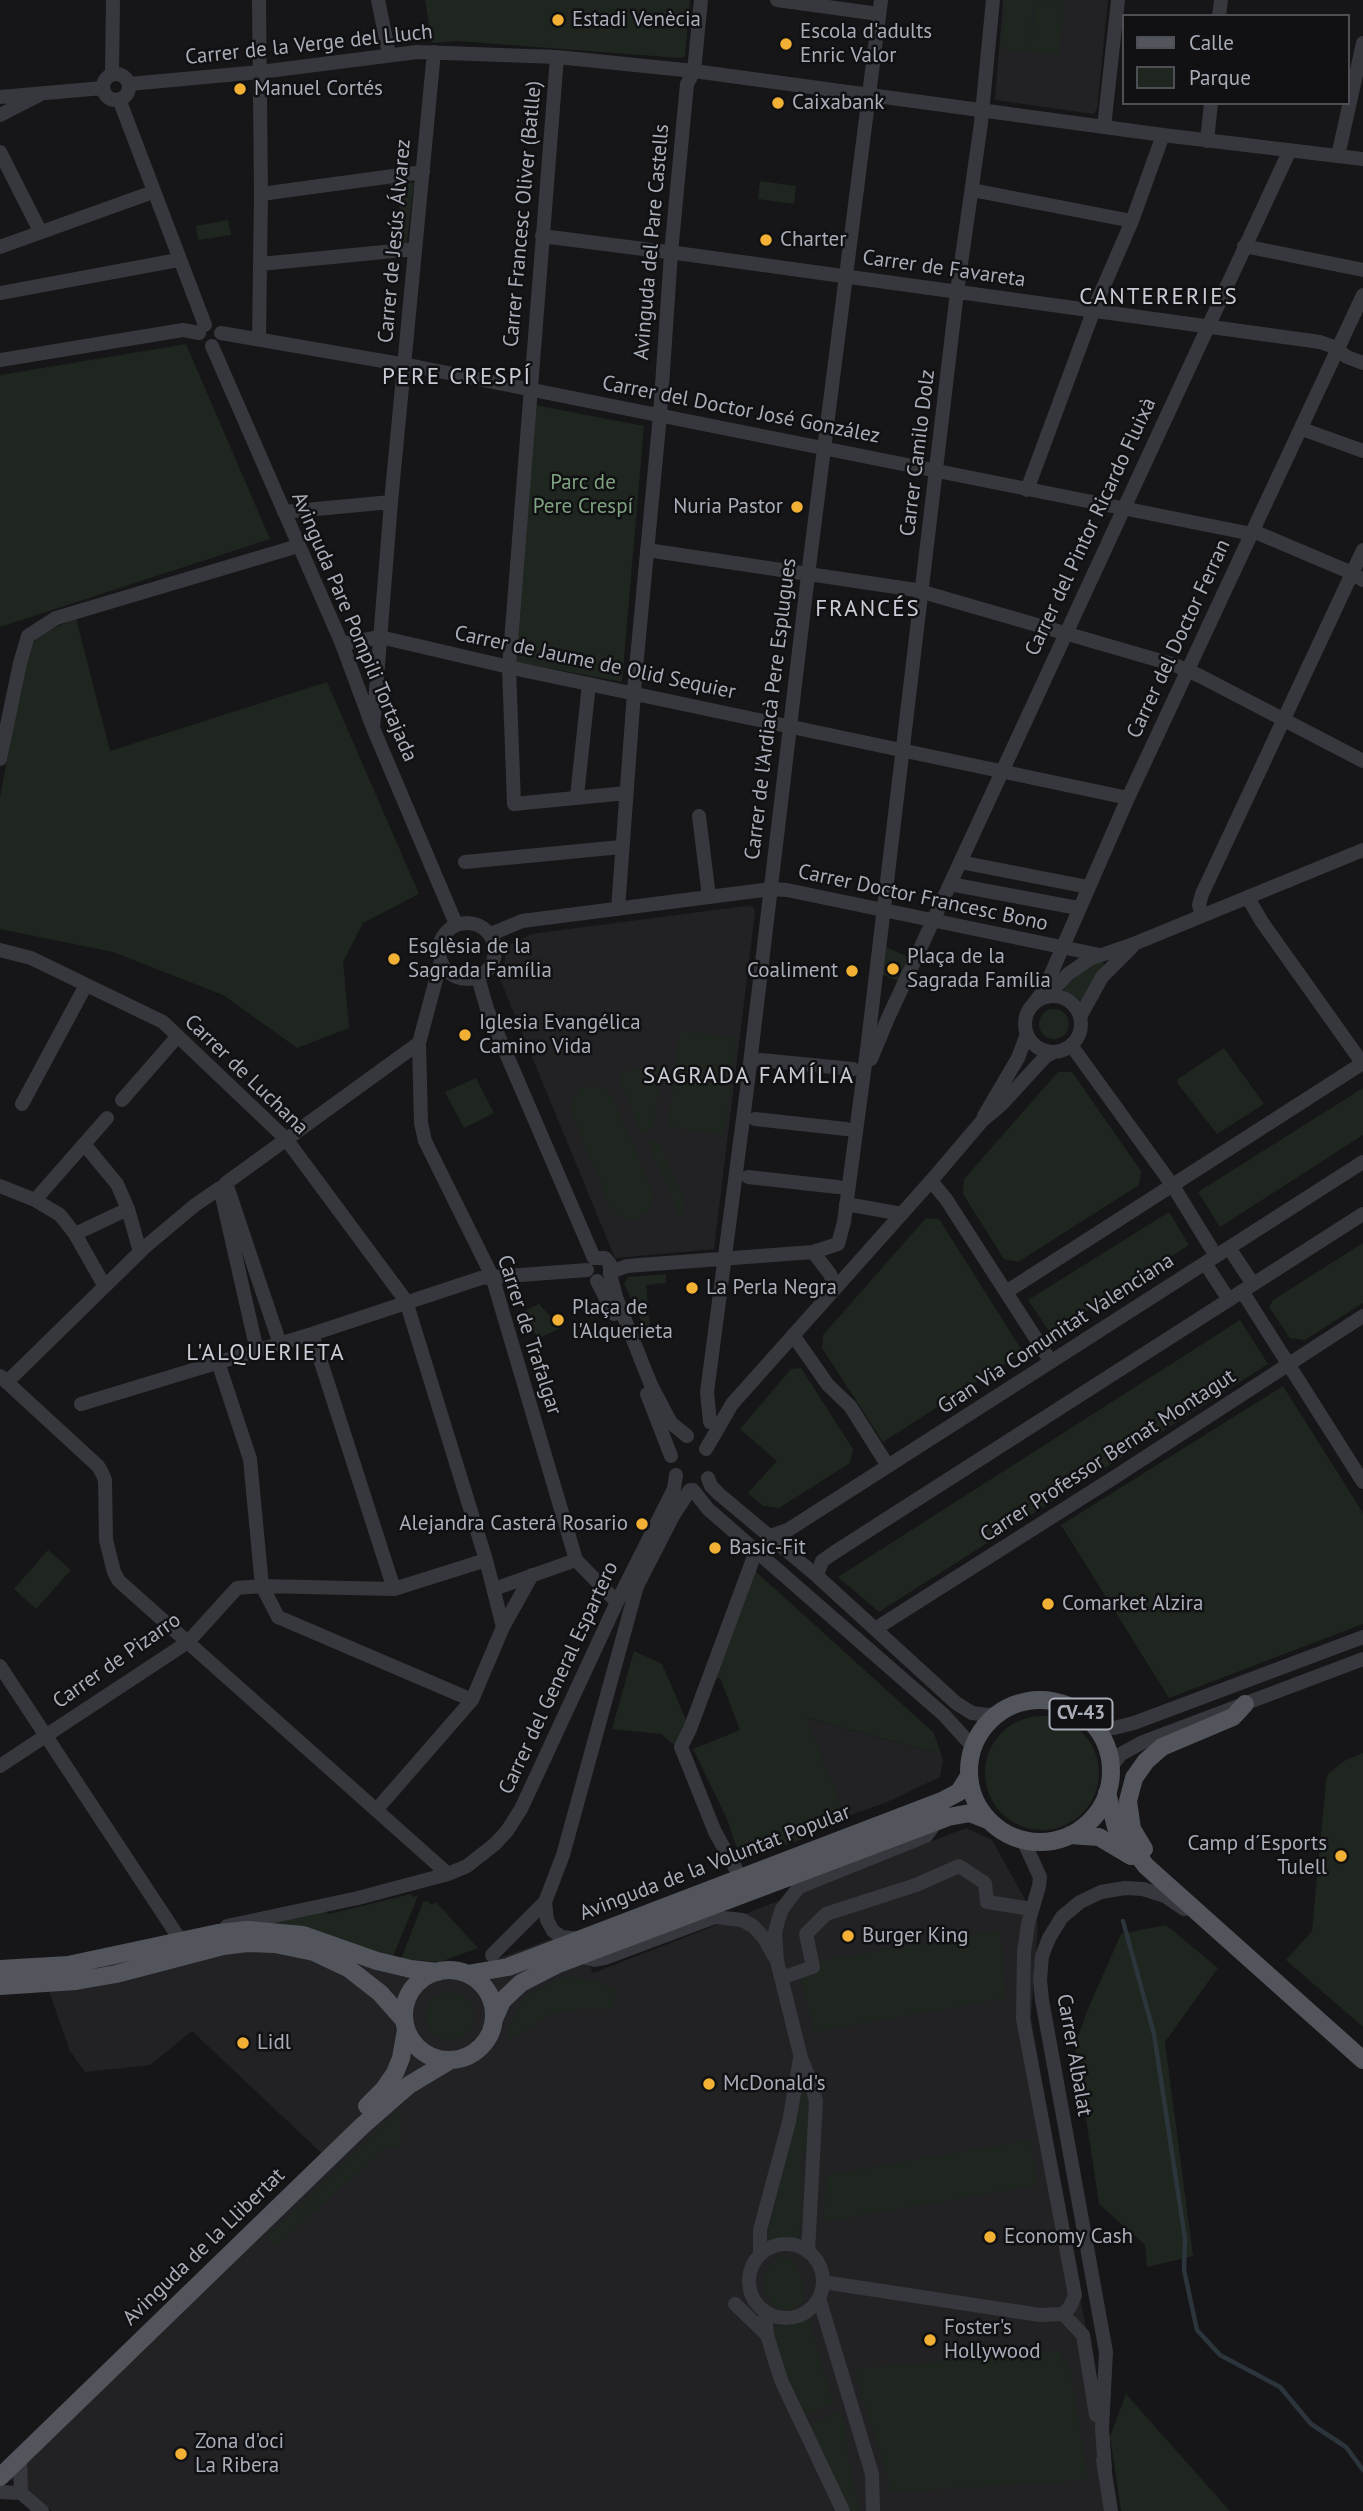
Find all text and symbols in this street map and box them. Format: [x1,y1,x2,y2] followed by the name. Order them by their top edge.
[572,7,701,33] place label: Estadi Venècia
[550,12,566,28] marker: Estadi Venècia
[1122,14,1349,105] legend
[184,19,434,71] street label: Carrer de la Verge del Lluch
[800,19,932,69] place label: Escola d'adults Enric Valor
[1189,29,1234,56] text: Calle
[778,36,794,52] marker: Escola d'adults Enric Valor
[1189,64,1251,91] text: Parque
[254,76,383,102] place label: Manuel Cortés
[499,80,547,348] street label: Carrer Francesc Oliver (Batlle)
[232,81,248,97] marker: Manuel Cortés
[792,90,884,116] place label: Caixabank
[770,95,786,111] marker: Caixabank
[629,123,675,361] street label: Avinguda del Pare Castells
[374,138,416,344] street label: Carrer de Jesús Álvarez
[780,227,846,253] place label: Charter
[758,232,774,248] marker: Charter
[861,245,1027,293] street label: Carrer de Favareta
[1081,283,1237,311] district label: CANTERERIES
[383,363,531,391] district label: PERE CRESPÍ
[895,368,941,538] street label: Carrer Camilo Dolz
[600,371,882,449] street label: Carrer del Doctor José González
[1020,394,1162,660] street label: Carrer del Pintor Ricardo Fluixà
[533,470,633,520] park label: Parc de Pere Crespí
[286,488,422,766] street label: Avinguda Pare Pompili Tortajada
[673,494,783,520] place label: Nuria Pastor
[789,499,805,515] marker: Nuria Pastor
[1122,536,1236,742] street label: Carrer del Doctor Ferran
[740,557,802,861] street label: Carrer de l'Ardiacà Pere Esplugues
[816,595,920,623] district label: FRANCÉS
[452,621,738,705] street label: Carrer de Jaume de Olid Sequier
[796,859,1050,937] street label: Carrer Doctor Francesc Bono
[408,934,552,984] place label: Esglèsia de la Sagrada Família
[907,944,1051,994] place label: Plaça de la Sagrada Família
[386,951,402,967] marker: Esglèsia de la Sagrada Família
[747,958,838,984] place label: Coaliment
[885,961,901,977] marker: Plaça de la Sagrada Família
[844,963,860,979] marker: Coaliment
[179,1010,313,1140] street label: Carrer de Luchana
[479,1010,641,1060] place label: Iglesia Evangélica Camino Vida
[457,1027,473,1043] marker: Iglesia Evangélica Camino Vida
[645,1062,853,1090] district label: SAGRADA FAMÍLIA
[933,1248,1179,1420] street label: Gran Via Comunitat Valenciana
[491,1252,567,1418] street label: Carrer de Trafalgar
[706,1275,837,1301] place label: La Perla Negra
[684,1280,700,1296] marker: La Perla Negra
[572,1295,673,1345] place label: Plaça de l'Alquerieta
[550,1312,566,1328] marker: Plaça de l'Alquerieta
[188,1339,344,1367] district label: L'ALQUERIETA
[976,1364,1240,1548] street label: Carrer Professor Bernat Montagut
[399,1511,628,1537] place label: Alejandra Casterá Rosario
[634,1516,650,1532] marker: Alejandra Casterá Rosario
[729,1535,806,1561] place label: Basic-Fit
[707,1540,723,1556] marker: Basic-Fit
[494,1558,624,1798] street label: Carrer del General Espartero
[1062,1591,1203,1617] place label: Comarket Alzira
[1040,1596,1056,1612] marker: Comarket Alzira
[48,1608,186,1714] street label: Carrer de Pizarro
[1050,1698,1112,1730] road number: CV-43
[576,1800,854,1926] street label: Avinguda de la Voluntat Popular
[1188,1831,1327,1881] place label: Camp d´Esports Tulell
[1333,1848,1349,1864] marker: Camp d´Esports Tulell
[862,1923,969,1949] place label: Burger King
[840,1928,856,1944] marker: Burger King
[1051,1992,1097,2118] street label: Carrer Albalat
[257,2030,291,2056] place label: Lidl
[235,2035,251,2051] marker: Lidl
[723,2071,826,2097] place label: McDonald's
[701,2076,717,2092] marker: McDonald's
[118,2163,290,2331] street label: Avinguda de la Llibertat
[1004,2224,1133,2250] place label: Economy Cash
[982,2229,998,2245] marker: Economy Cash
[944,2315,1041,2365] place label: Foster's Hollywood
[922,2332,938,2348] marker: Foster's Hollywood
[195,2429,284,2479] place label: Zona d'oci La Ribera
[173,2446,189,2462] marker: Zona d'oci La Ribera

